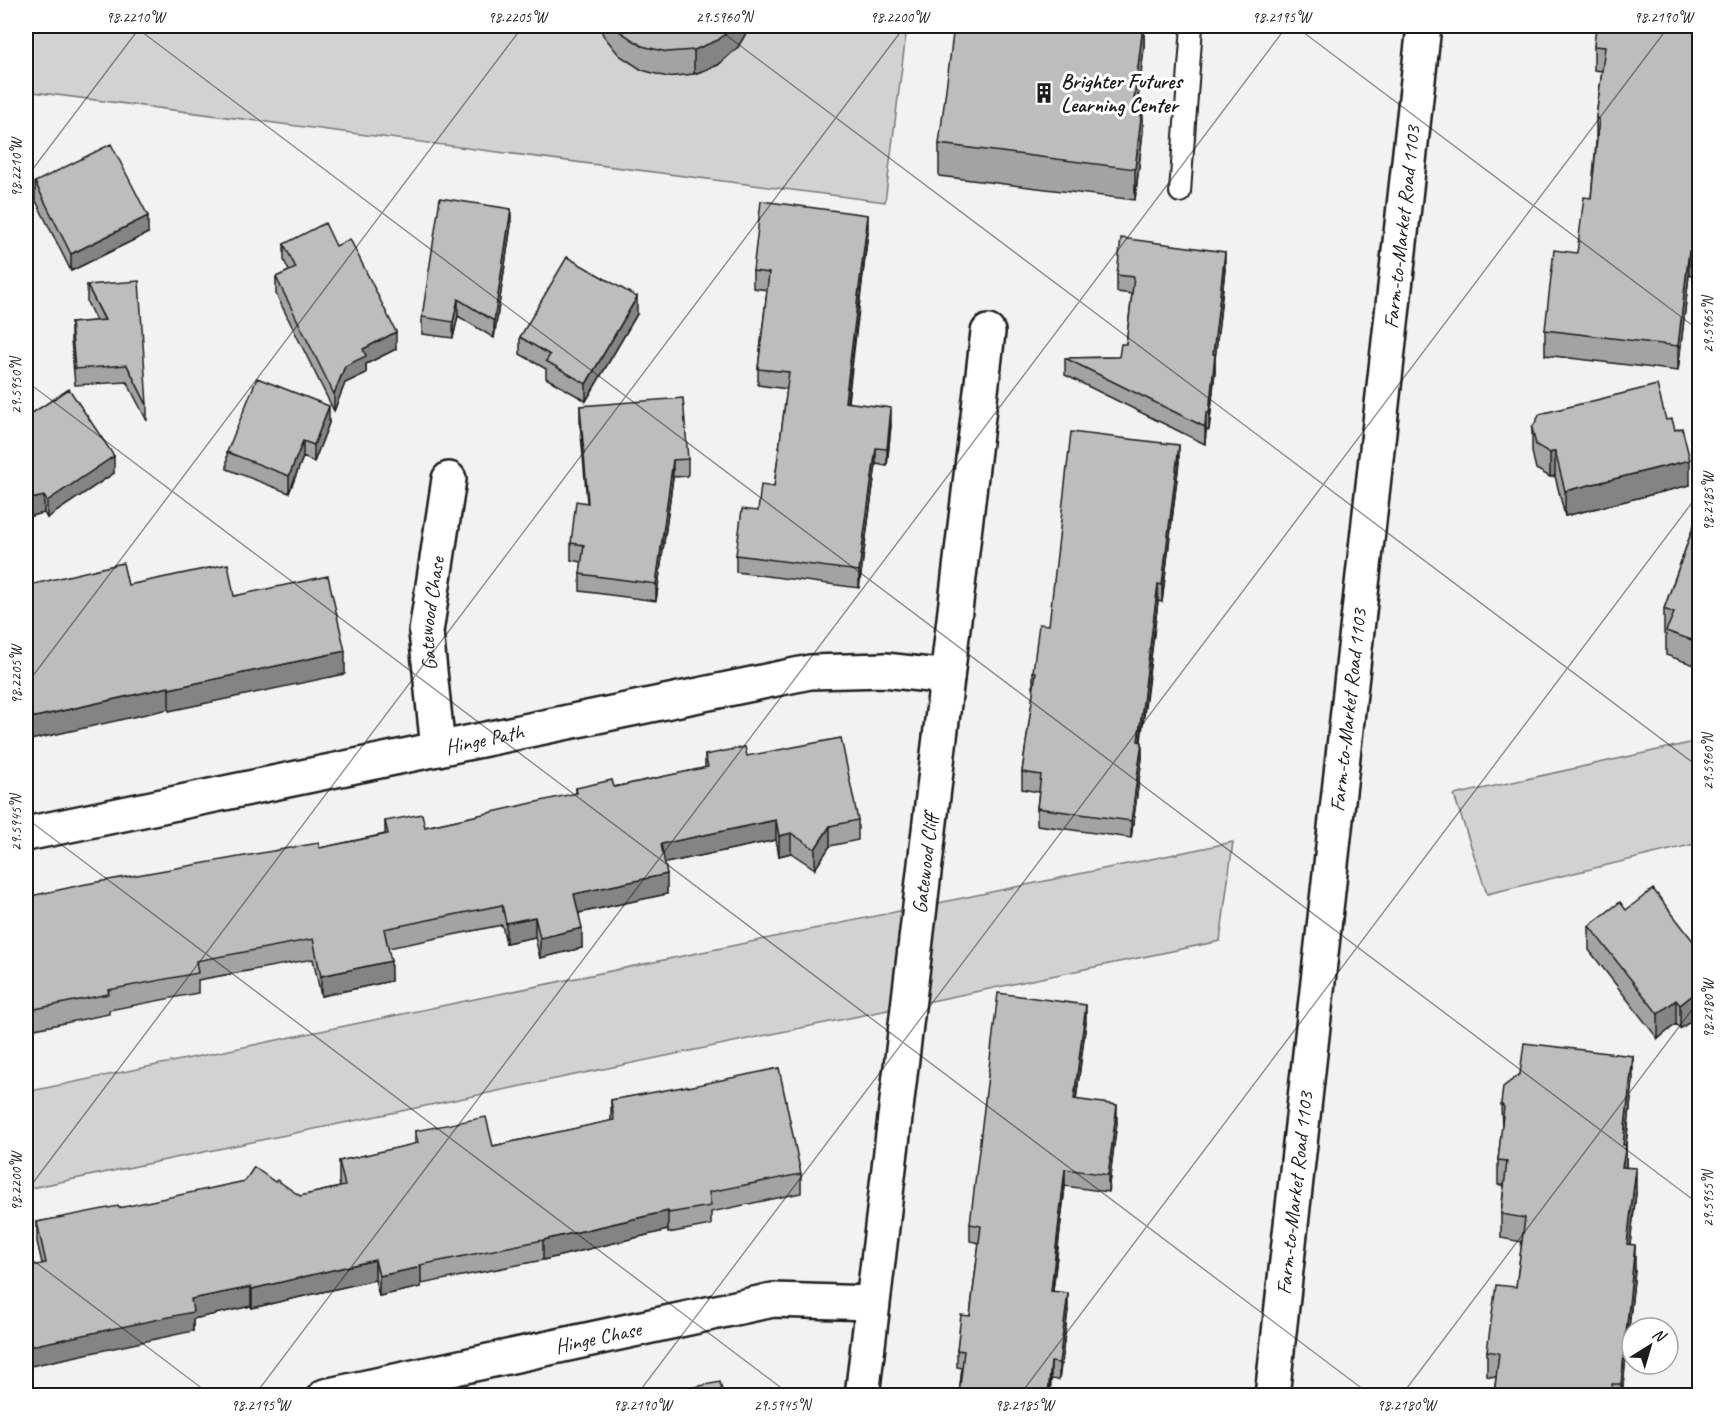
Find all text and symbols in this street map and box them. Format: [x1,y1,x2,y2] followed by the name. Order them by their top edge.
[106,8,167,27] text: 98.2210°W
[488,8,549,27] text: 98.2205°W
[696,8,755,27] text: 29.5960°N
[870,8,931,27] text: 98.2200°W
[1252,8,1313,27] text: 98.2195°W
[1634,8,1695,27] text: 98.2190°W
[1061,68,1184,118] place label: Brighter Futures Learning Center
[1032,81,1056,105] building icon: Brighter Futures Learning Center
[1378,123,1426,330] street label: Farm-to-Market Road 1103
[7,136,26,197] text: 98.2210°W
[1699,294,1718,353] text: 29.5965°N
[7,355,26,414] text: 29.5950°N
[1699,470,1718,531] text: 98.2185°W
[412,554,450,672] street label: Gatewood Chase
[1324,606,1372,813] street label: Farm-to-Market Road 1103
[7,643,26,704] text: 98.2205°W
[443,718,527,760] street label: Hinge Path
[1699,731,1718,790] text: 29.5960°N
[7,792,26,851] text: 29.5945°N
[906,808,944,915] street label: Gatewood Cliff
[1699,977,1718,1038] text: 98.2180°W
[1270,1089,1319,1296] street label: Farm-to-Market Road 1103
[7,1150,26,1211] text: 98.2200°W
[1699,1168,1718,1227] text: 29.5955°N
[552,1315,645,1359] street label: Hinge Chase
[1620,1316,1680,1376] north arrow
[1648,1324,1671,1348] text: N
[231,1396,292,1415] text: 98.2195°W
[613,1396,674,1415] text: 98.2190°W
[754,1396,813,1415] text: 29.5945°N
[995,1396,1056,1415] text: 98.2185°W
[1377,1396,1438,1415] text: 98.2180°W

